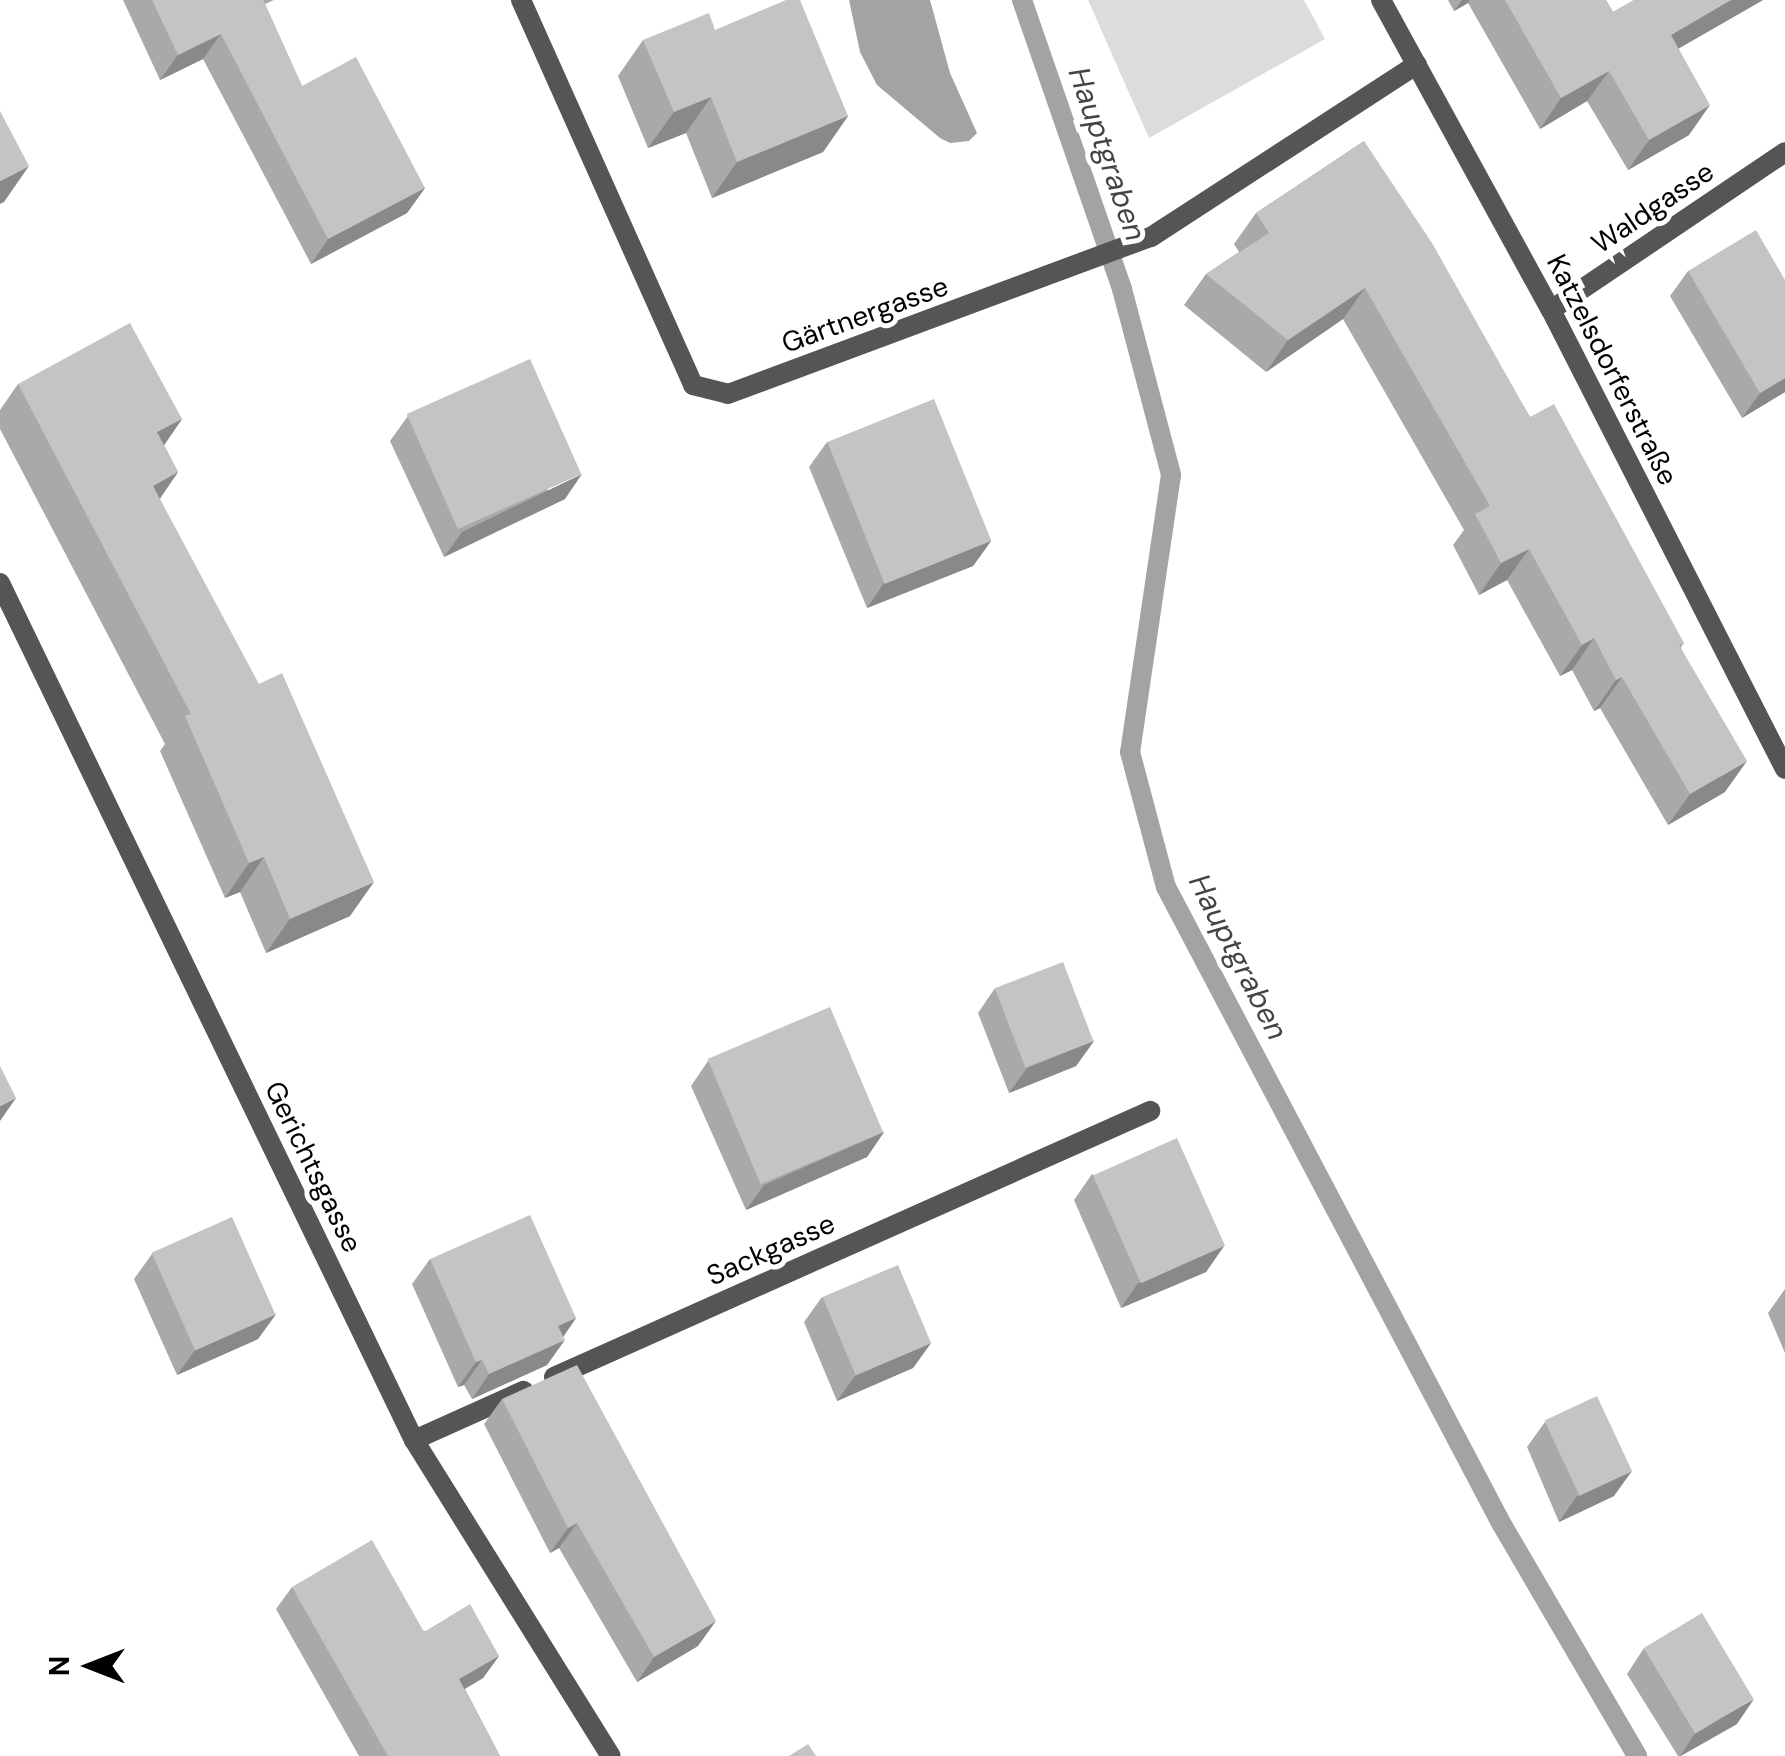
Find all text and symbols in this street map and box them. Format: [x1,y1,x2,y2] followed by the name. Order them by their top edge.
[1060,62,1154,246] water label: Hauptgraben
[1586,155,1720,261] street label: Waldgasse
[1539,249,1685,491] street label: Katzelsdorferstraße
[777,269,953,361] street label: Gärtnergasse
[1181,868,1295,1046] water label: Hauptgraben
[257,1076,369,1258] street label: Gerichtsgasse
[702,1207,840,1293] street label: Sackgasse
[40,1616,140,1716] north arrow
[41,1656,78,1676] text: N

